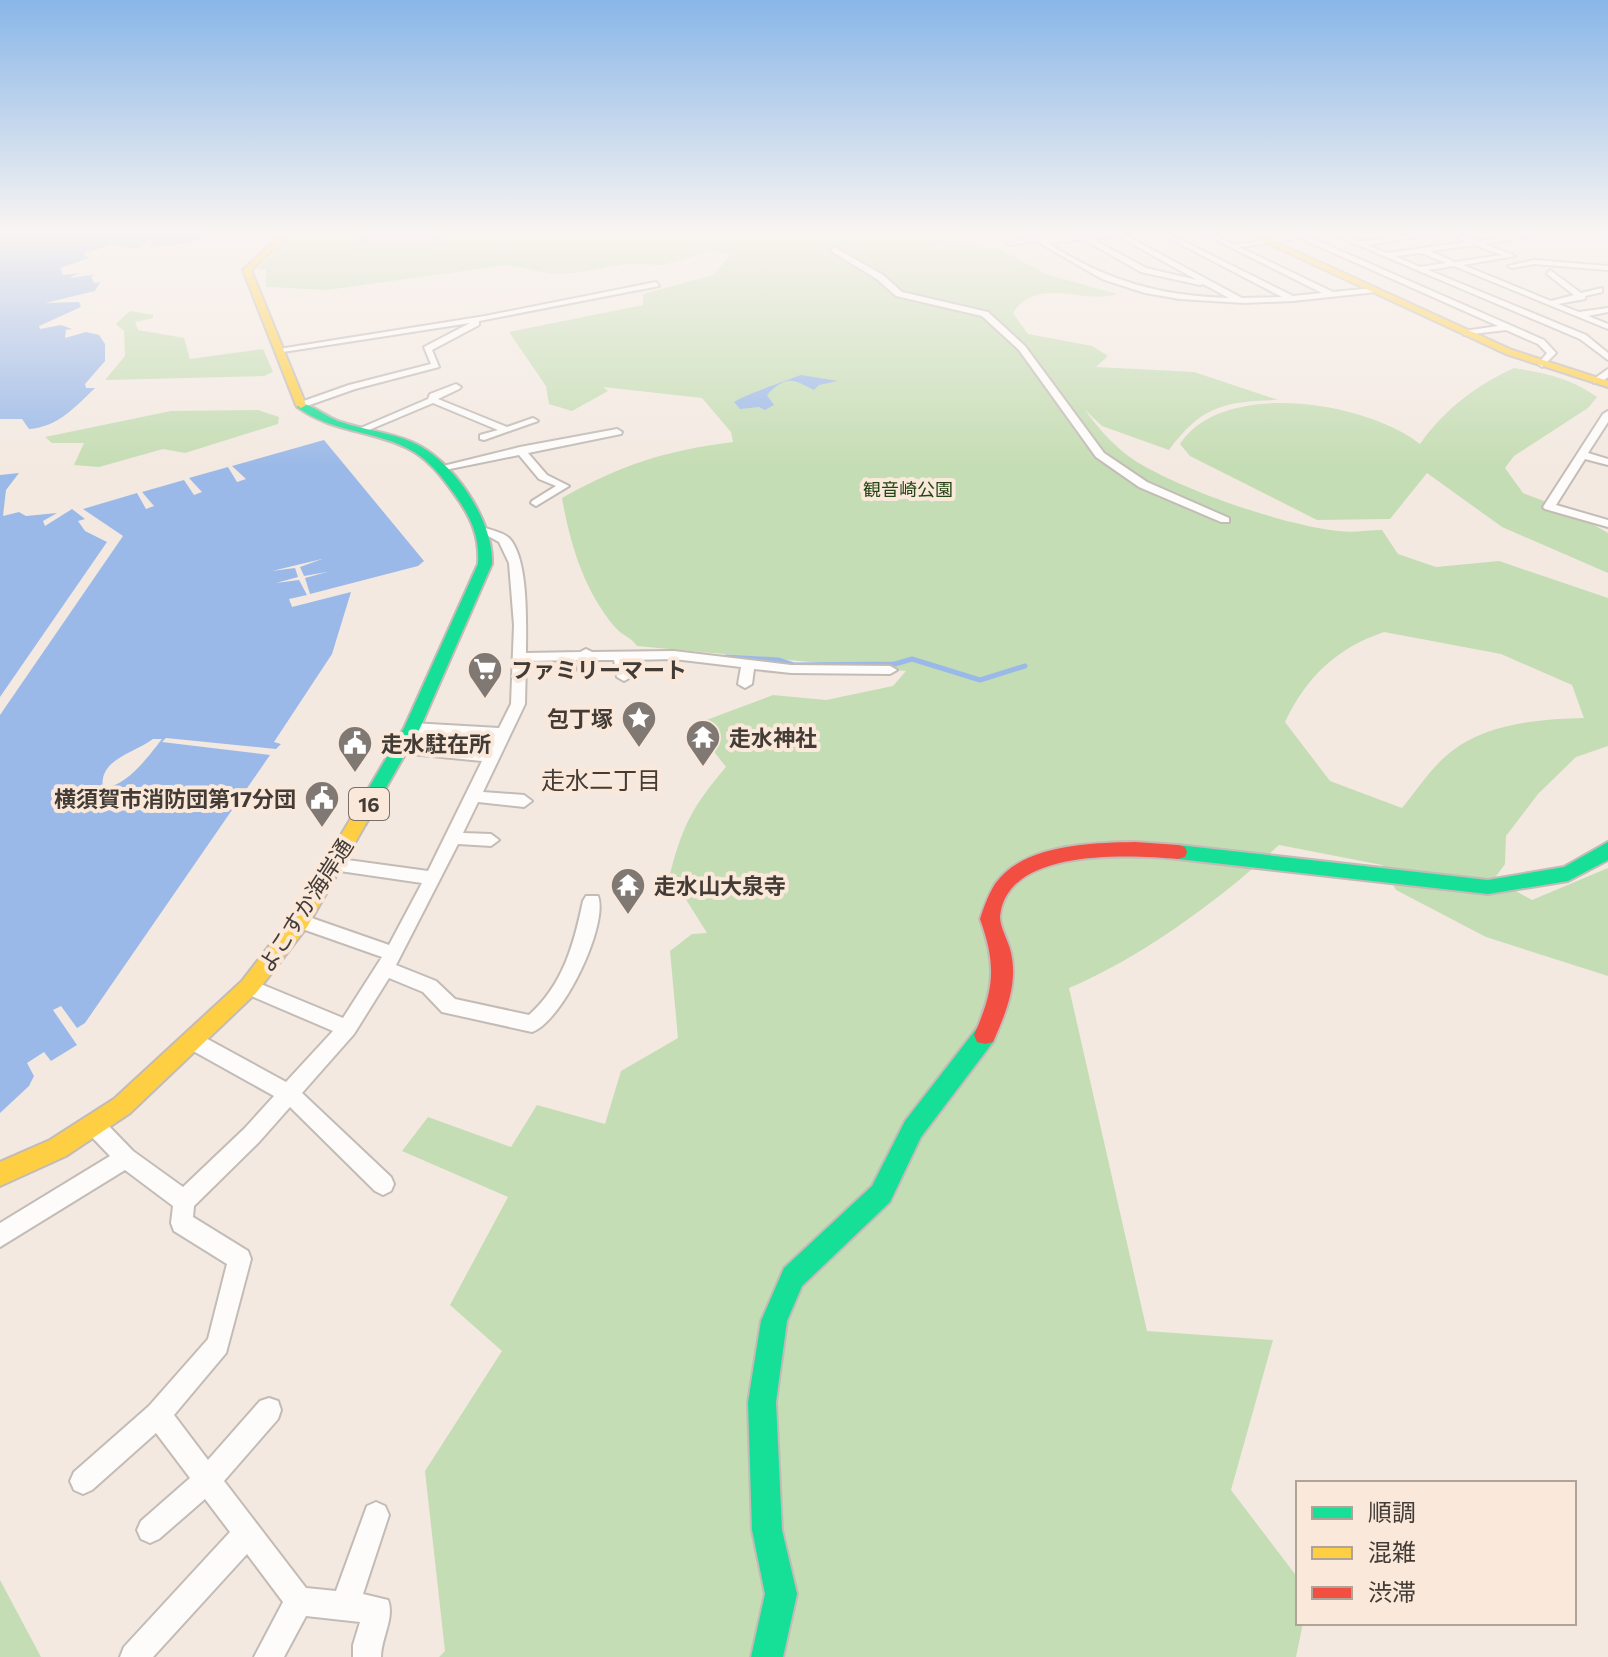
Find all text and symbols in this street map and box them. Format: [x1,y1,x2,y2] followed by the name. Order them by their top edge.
[863,478,953,500] park label: 観音崎公園
[466,650,504,700] supermarket icon: ファミリーマート
[511,656,687,683] place label: ファミリーマート
[620,699,658,749] place icon: 包丁塚
[547,705,613,732] place label: 包丁塚
[684,718,722,768] temple icon: 走水神社
[336,724,374,774] public building icon: 走水駐在所
[729,724,817,751] place label: 走水神社
[381,730,491,757] place label: 走水駐在所
[541,765,661,794] district label: 走水二丁目
[303,779,341,829] public building icon: 横須賀市消防団第17分団
[54,785,296,812] place label: 横須賀市消防団第17分団
[349,788,389,820] road number: 16
[252,833,358,977] street label: よこすか海岸通
[609,866,647,916] temple icon: 走水山大泉寺
[654,872,786,899] place label: 走水山大泉寺
[1296,1481,1576,1625] legend
[1368,1497,1416,1526] text: 順調
[1368,1537,1416,1566] text: 混雑
[1368,1577,1416,1606] text: 渋滞

